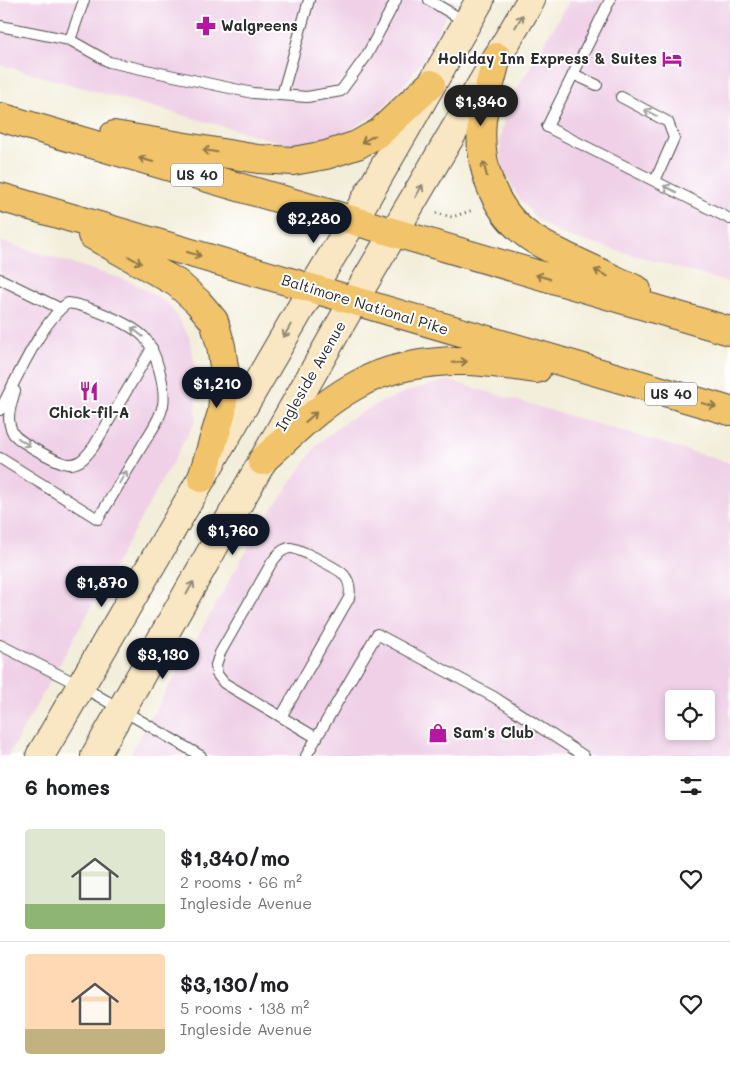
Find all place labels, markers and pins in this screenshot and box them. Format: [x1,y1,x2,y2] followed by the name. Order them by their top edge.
[195,15,217,37] pharmacy icon: Walgreens
[221,15,298,35] place label: Walgreens
[437,48,657,68] place label: Holiday Inn Express & Suites
[661,48,683,70] hotel icon: Holiday Inn Express & Suites
[440,84,522,127] pin: $1,340
[273,202,355,244] pin: $2,280
[176,366,258,409] pin: $1,210
[78,380,100,402] restaurant icon: Chick-fil-A
[49,402,129,422] place label: Chick-fil-A
[192,514,274,556] pin: $1,760
[61,566,143,608] pin: $1,870
[122,638,204,680] pin: $3,130
[427,722,449,744] shop icon: Sam's Club
[453,722,534,742] place label: Sam's Club

